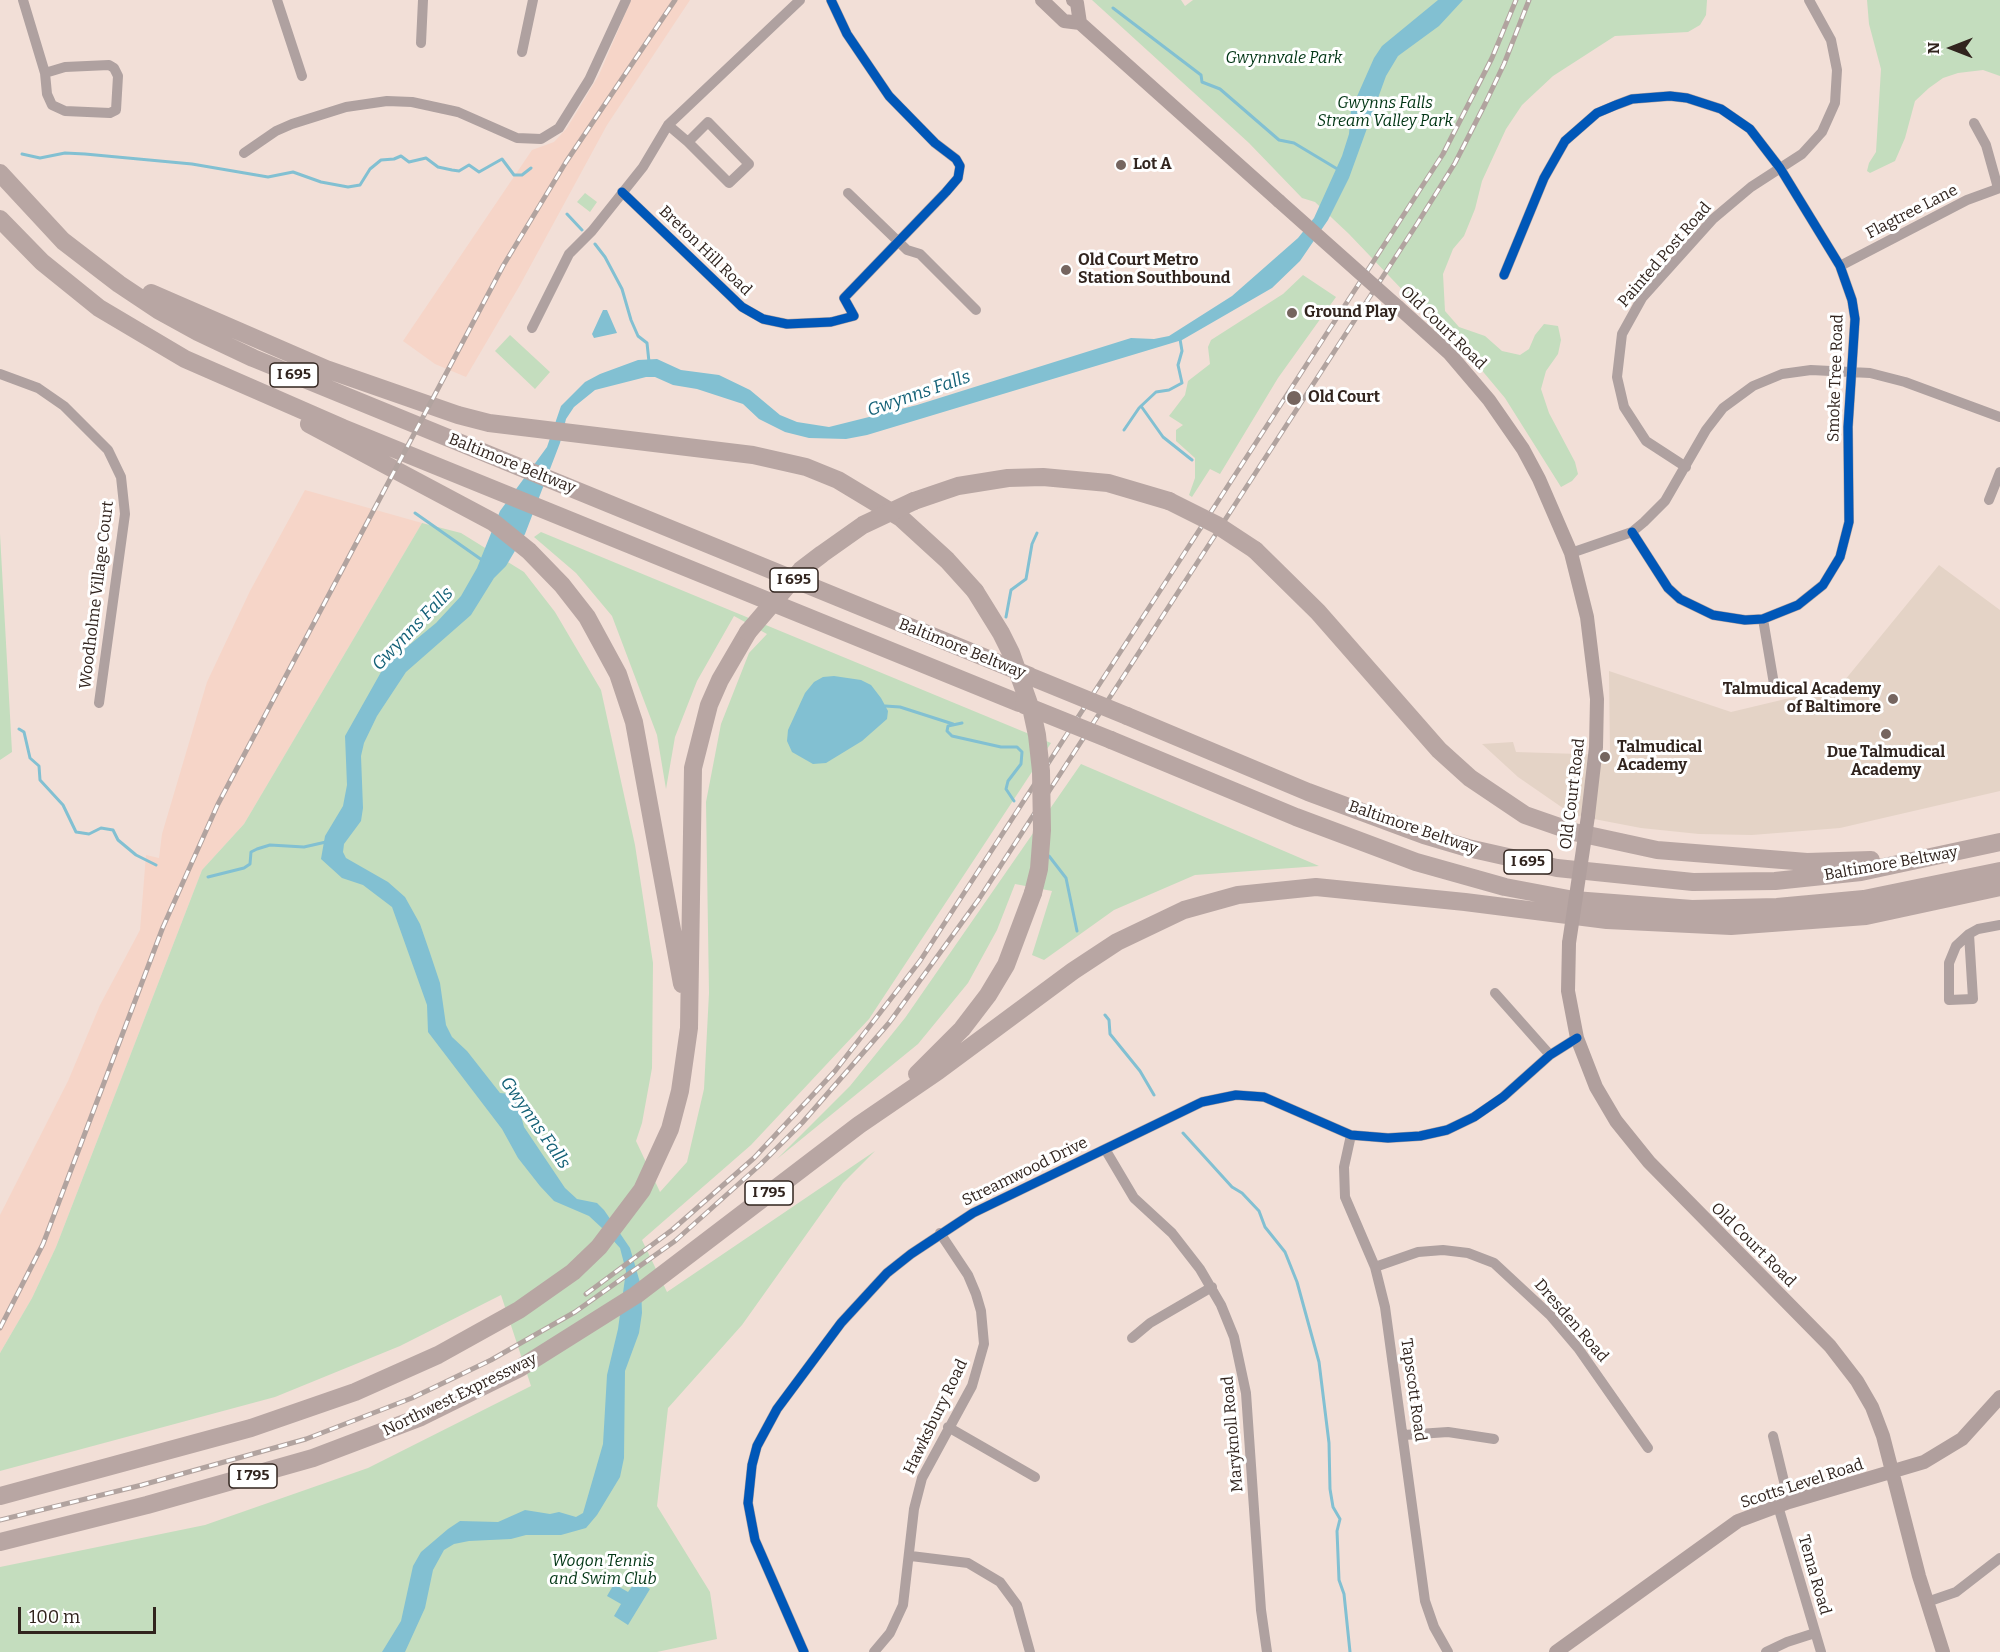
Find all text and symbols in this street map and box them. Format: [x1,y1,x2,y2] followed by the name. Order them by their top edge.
[1922,18,1982,78] north arrow
[1924,42,1943,54] text: N
[1226,49,1342,69] park label: Gwynnvale Park
[1317,94,1453,132] park label: Gwynns Falls Stream Valley Park
[1133,155,1172,175] place label: Lot A
[1114,158,1128,172] marker: Lot A
[1863,181,1961,243] street label: Flagtree Lane
[1614,199,1716,311] street label: Painted Post Road
[655,202,755,300] street label: Breton Hill Road
[1078,251,1230,289] place label: Old Court Metro Station Southbound
[1059,263,1073,277] marker: Old Court Metro Station Southbound
[1396,282,1490,374] street label: Old Court Road
[1304,303,1397,323] place label: Ground Play
[1285,306,1299,320] marker: Ground Play
[1824,314,1848,442] street label: Smoke Tree Road
[270,363,318,387] road number: I 695
[865,366,973,422] water label: Gwynns Falls
[1308,388,1380,408] place label: Old Court
[1285,389,1303,407] marker: Old Court
[446,430,578,498] street label: Baltimore Beltway
[76,500,118,690] street label: Woodholme Village Court
[770,568,818,592] road number: I 695
[368,583,458,675] water label: Gwynns Falls
[896,615,1028,683] street label: Baltimore Beltway
[1723,680,1881,718] place label: Talmudical Academy of Baltimore
[1886,692,1900,706] marker: Talmudical Academy of Baltimore
[1879,727,1893,741] marker: Due Talmudical Academy
[1557,737,1589,851] street label: Old Court Road
[1617,738,1702,776] place label: Talmudical Academy
[1827,743,1945,781] place label: Due Talmudical Academy
[1598,750,1612,764] marker: Talmudical Academy
[1346,797,1480,859] street label: Baltimore Beltway
[1823,843,1959,885] street label: Baltimore Beltway
[1504,850,1552,874] road number: I 695
[495,1073,575,1173] water label: Gwynns Falls
[959,1133,1091,1211] street label: Streamwood Drive
[745,1181,793,1205] road number: I 795
[1707,1199,1799,1291] street label: Old Court Road
[1530,1276,1612,1366] street label: Dresden Road
[1396,1337,1430,1443] street label: Tapscott Road
[380,1349,540,1441] street label: Northwest Expressway
[900,1356,972,1478] street label: Hawksbury Road
[1218,1375,1248,1493] street label: Maryknoll Road
[1738,1455,1866,1513] street label: Scotts Level Road
[229,1464,277,1488] road number: I 795
[1793,1533,1835,1617] street label: Tema Road
[549,1552,657,1590] park label: Wogon Tennis and Swim Club
[21,1595,159,1633] scale bar
[29,1606,80,1628] text: 100 m

